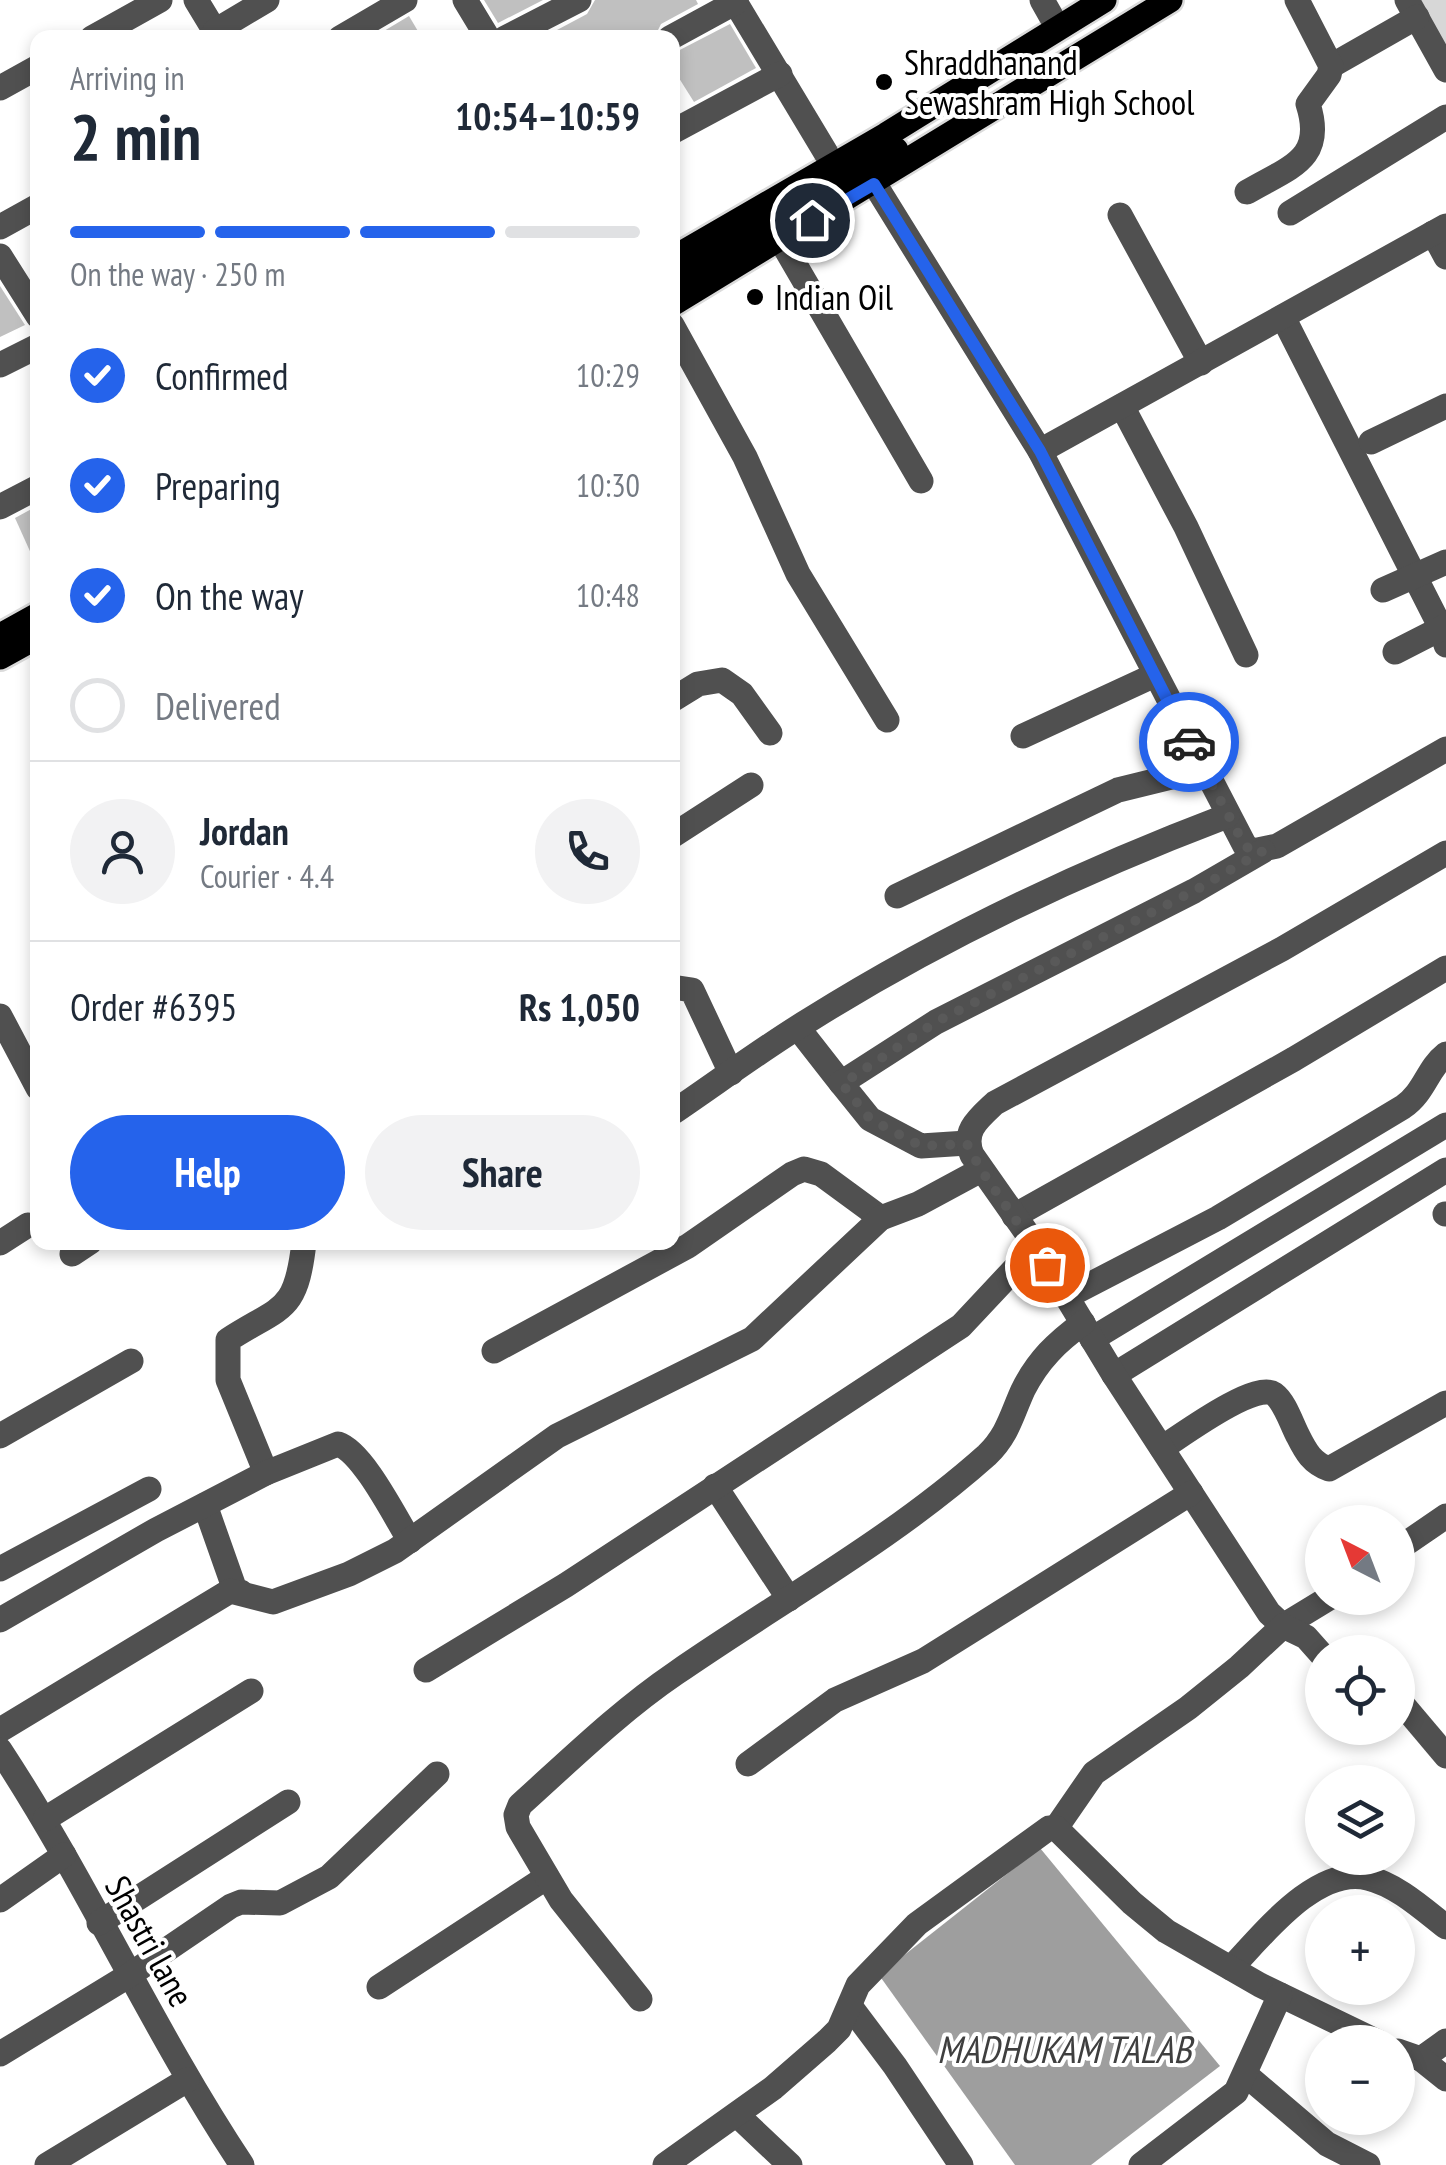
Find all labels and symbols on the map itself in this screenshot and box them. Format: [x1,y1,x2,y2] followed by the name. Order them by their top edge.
[904,39,1194,125] place label: Shraddhanand Sewashram High School
[873,71,895,93] marker: Shraddhanand Sewashram High School
[770,178,855,263] pin
[775,274,893,320] place label: Indian Oil
[744,286,766,308] marker: Indian Oil
[1139,692,1239,792] courier
[1005,1223,1090,1308] pin
[1305,1505,1415,1615] north arrow
[95,1868,205,2014] street label: Shastri lane
[937,2024,1195,2073] water label: MADHUKAM TALAB

